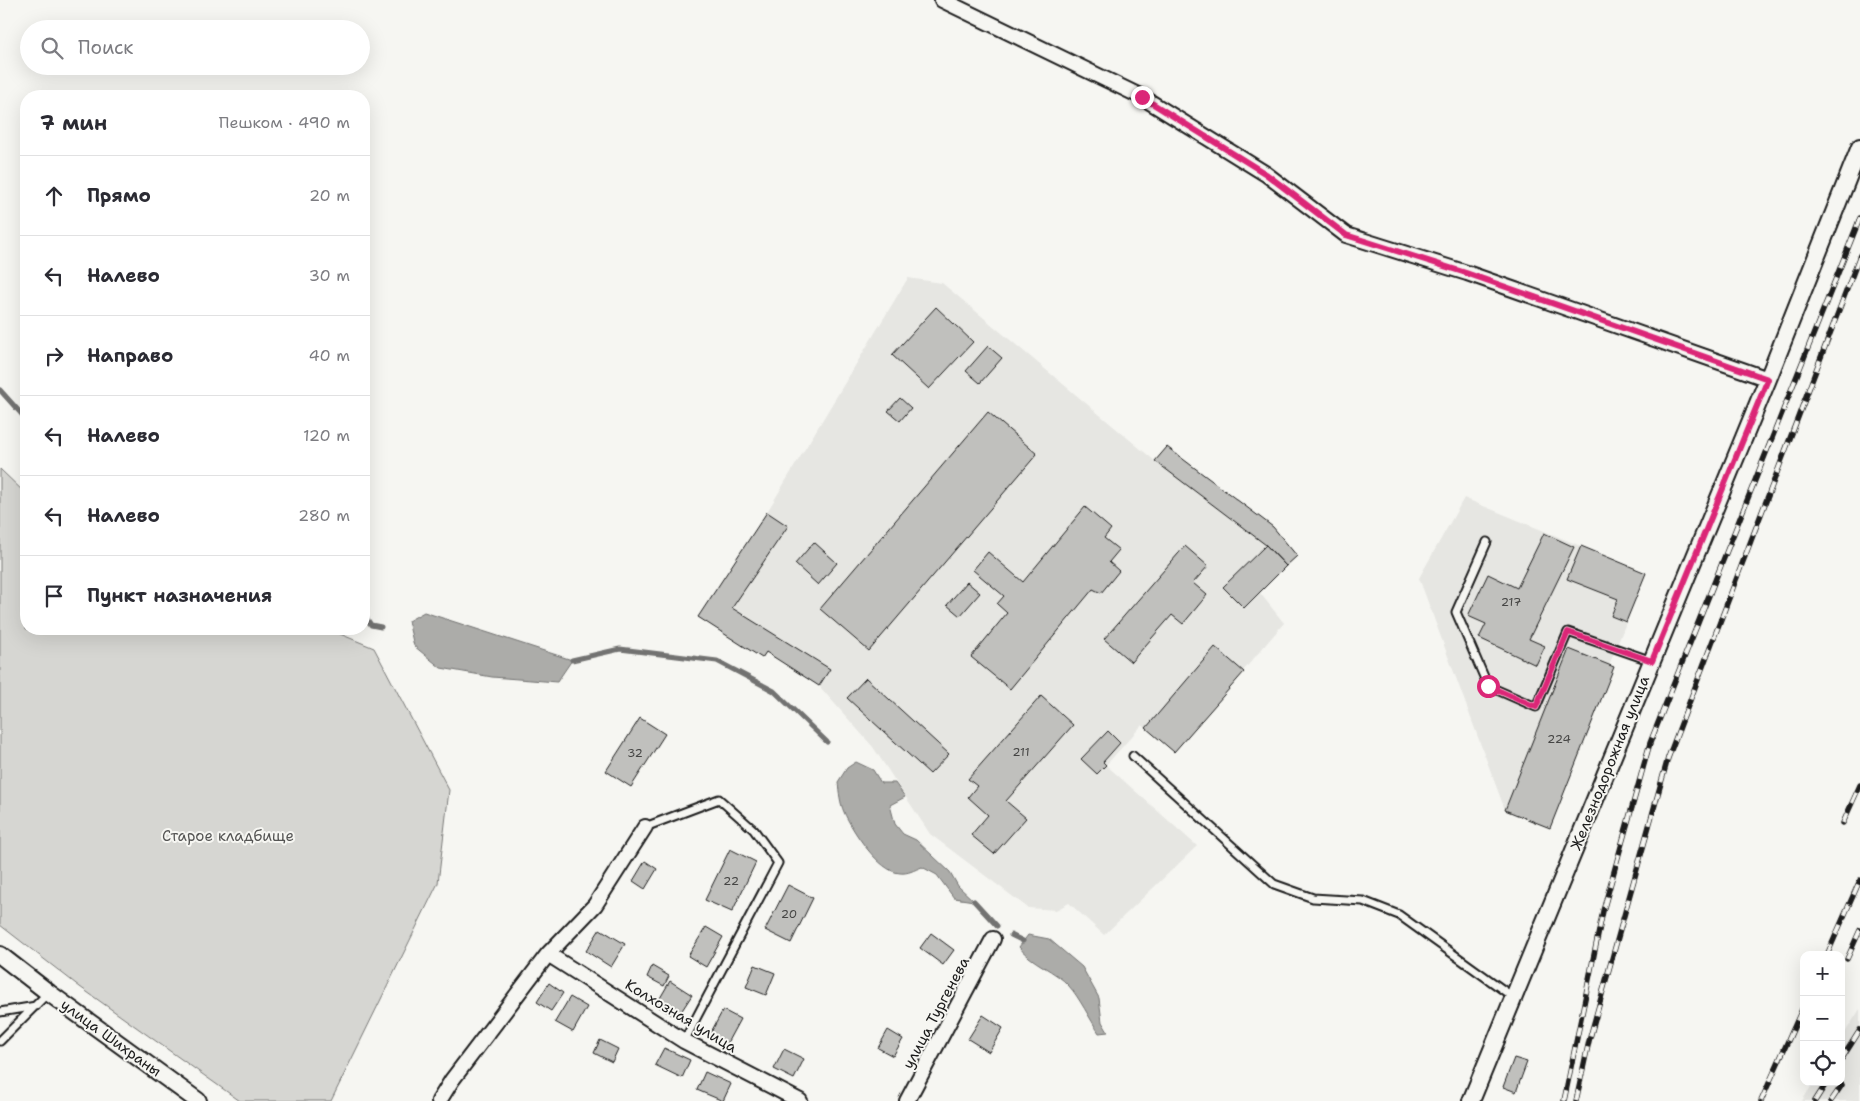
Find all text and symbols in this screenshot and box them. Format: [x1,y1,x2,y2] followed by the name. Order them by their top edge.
[20,20,370,75] search box
[38,34,66,62] icon: search
[78,35,133,60] text: Поиск
[1131,86,1154,109] route end
[40,109,107,137] text: 7 мин
[219,112,350,133] text: Пешком · 490 m
[40,182,68,210] icon: ahead
[87,183,151,208] text: Прямо
[309,185,350,206] text: 20 m
[40,262,68,290] icon: left
[87,263,160,288] text: Налево
[309,265,350,286] text: 30 m
[40,342,68,370] icon: right
[87,343,173,368] text: Направо
[308,345,350,366] text: 40 m
[40,422,68,450] icon: left
[87,423,160,448] text: Налево
[303,425,350,446] text: 120 m
[40,502,68,530] icon: left
[87,503,160,528] text: Налево
[298,505,350,526] text: 280 m
[40,582,68,610] icon: arrive
[87,583,272,608] text: Пункт назначения
[1501,594,1521,610] house number: 217
[1566,672,1654,853] street label: Железнодорожная улица
[1477,675,1500,698] route start
[1547,731,1571,747] house number: 224
[1012,744,1030,760] house number: 211
[627,745,643,761] house number: 32
[162,826,294,846] park label: Старое кладбище
[723,873,739,889] house number: 22
[781,906,797,922] house number: 20
[1800,951,1845,1086] map controls
[1800,951,1845,996] button: +
[898,953,974,1072] street label: улица Тургенева
[621,975,741,1058] street label: Колхозная улица
[57,995,165,1081] street label: улица Шихраны
[1800,996,1845,1041] button: −
[1800,1041,1845,1086] button: locate

